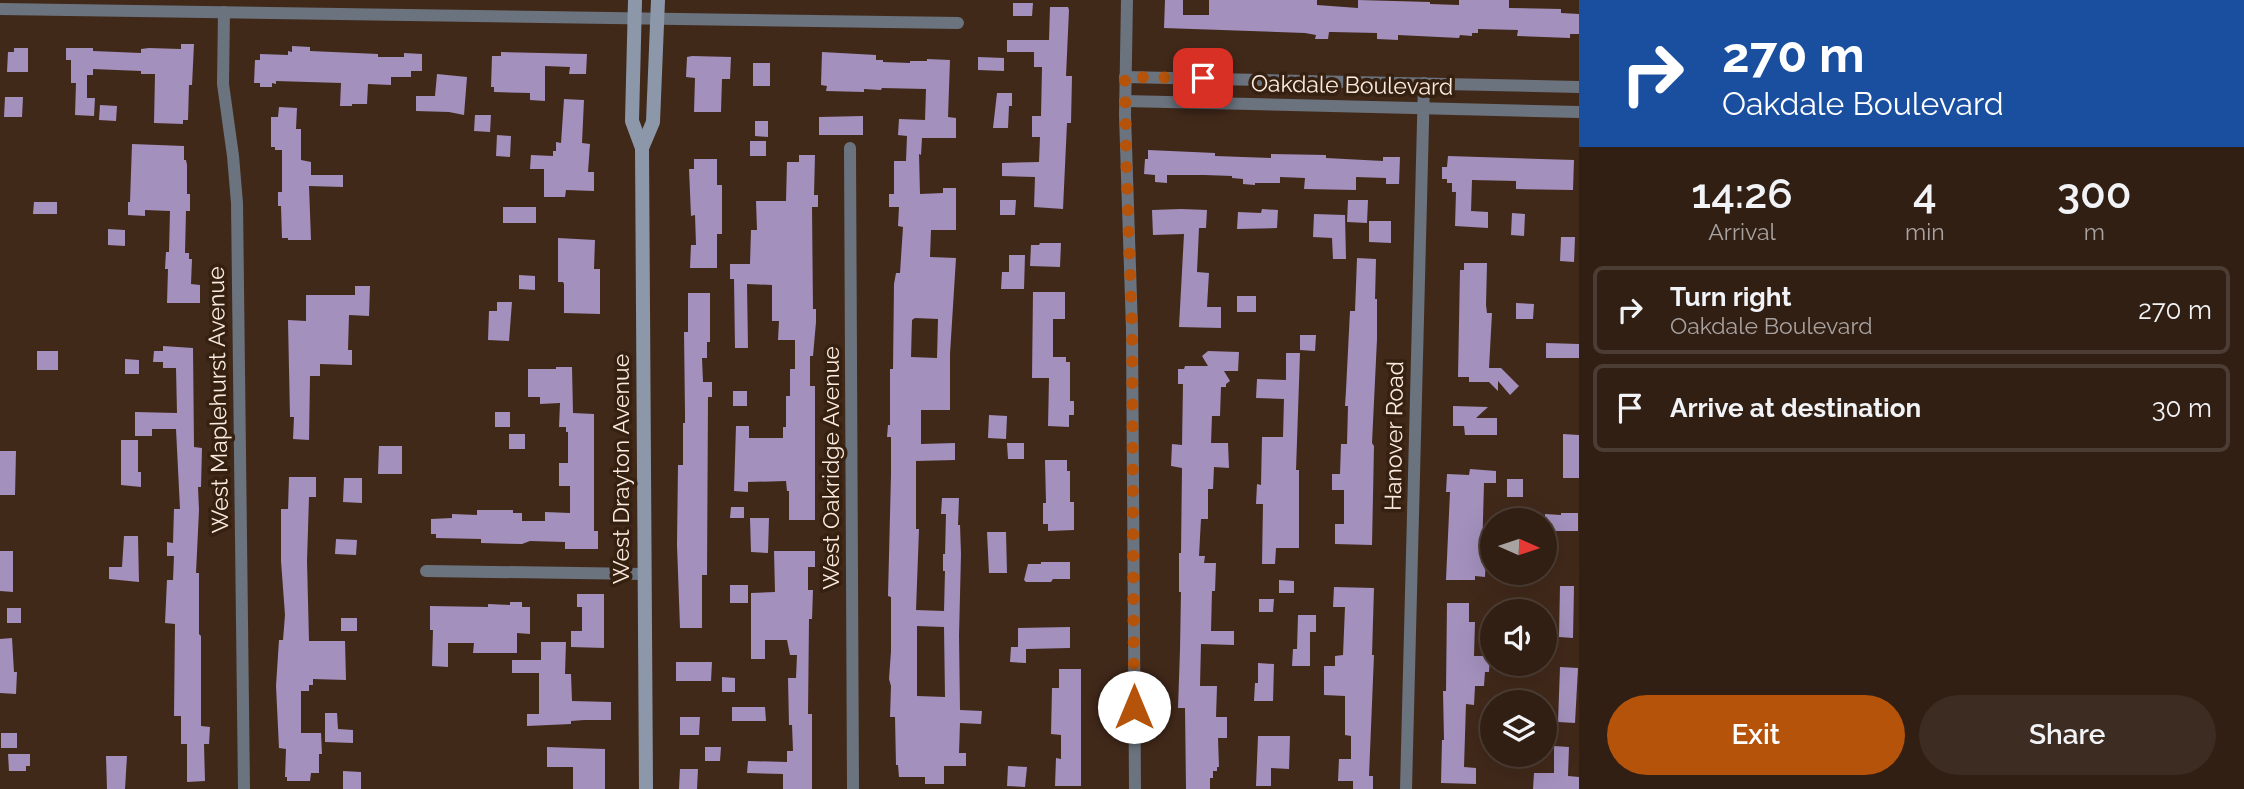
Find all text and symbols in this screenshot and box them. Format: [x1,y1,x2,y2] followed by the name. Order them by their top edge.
[1722,26,1865,83] text: 270 m
[1607,28,1698,119] icon: right
[1173,48,1233,108] pin
[1184,59,1222,97] icon: arrive
[1251,69,1453,100] street label: Oakdale Boulevard
[1722,85,2004,122] text: Oakdale Boulevard
[1691,169,1793,218] text: 14:26
[1913,169,1937,218] text: 4
[2057,169,2132,218] text: 300
[1708,218,1776,245] text: Arrival
[1905,218,1945,245] text: min
[2084,218,2105,245] text: m
[202,266,233,534] street label: West Maplehurst Avenue
[1670,282,1791,312] text: Turn right
[1611,291,1649,329] icon: right
[2138,295,2212,325] text: 270 m
[1670,312,1872,339] text: Oakdale Boulevard
[817,346,844,590] street label: West Oakridge Avenue
[607,354,634,584] street label: West Drayton Avenue
[1379,361,1408,511] street label: Hanover Road
[1611,389,1649,427] icon: arrive
[1670,393,1921,423] text: Arrive at destination
[2152,393,2212,423] text: 30 m
[1480,508,1558,584] north arrow
[1480,508,1557,767] map controls
[1480,599,1557,676] button: sound
[1097,670,1171,744] position arrow
[1480,690,1557,767] button: layers
[1607,695,1905,775] button: Exit
[1919,695,2216,775] button: Share

